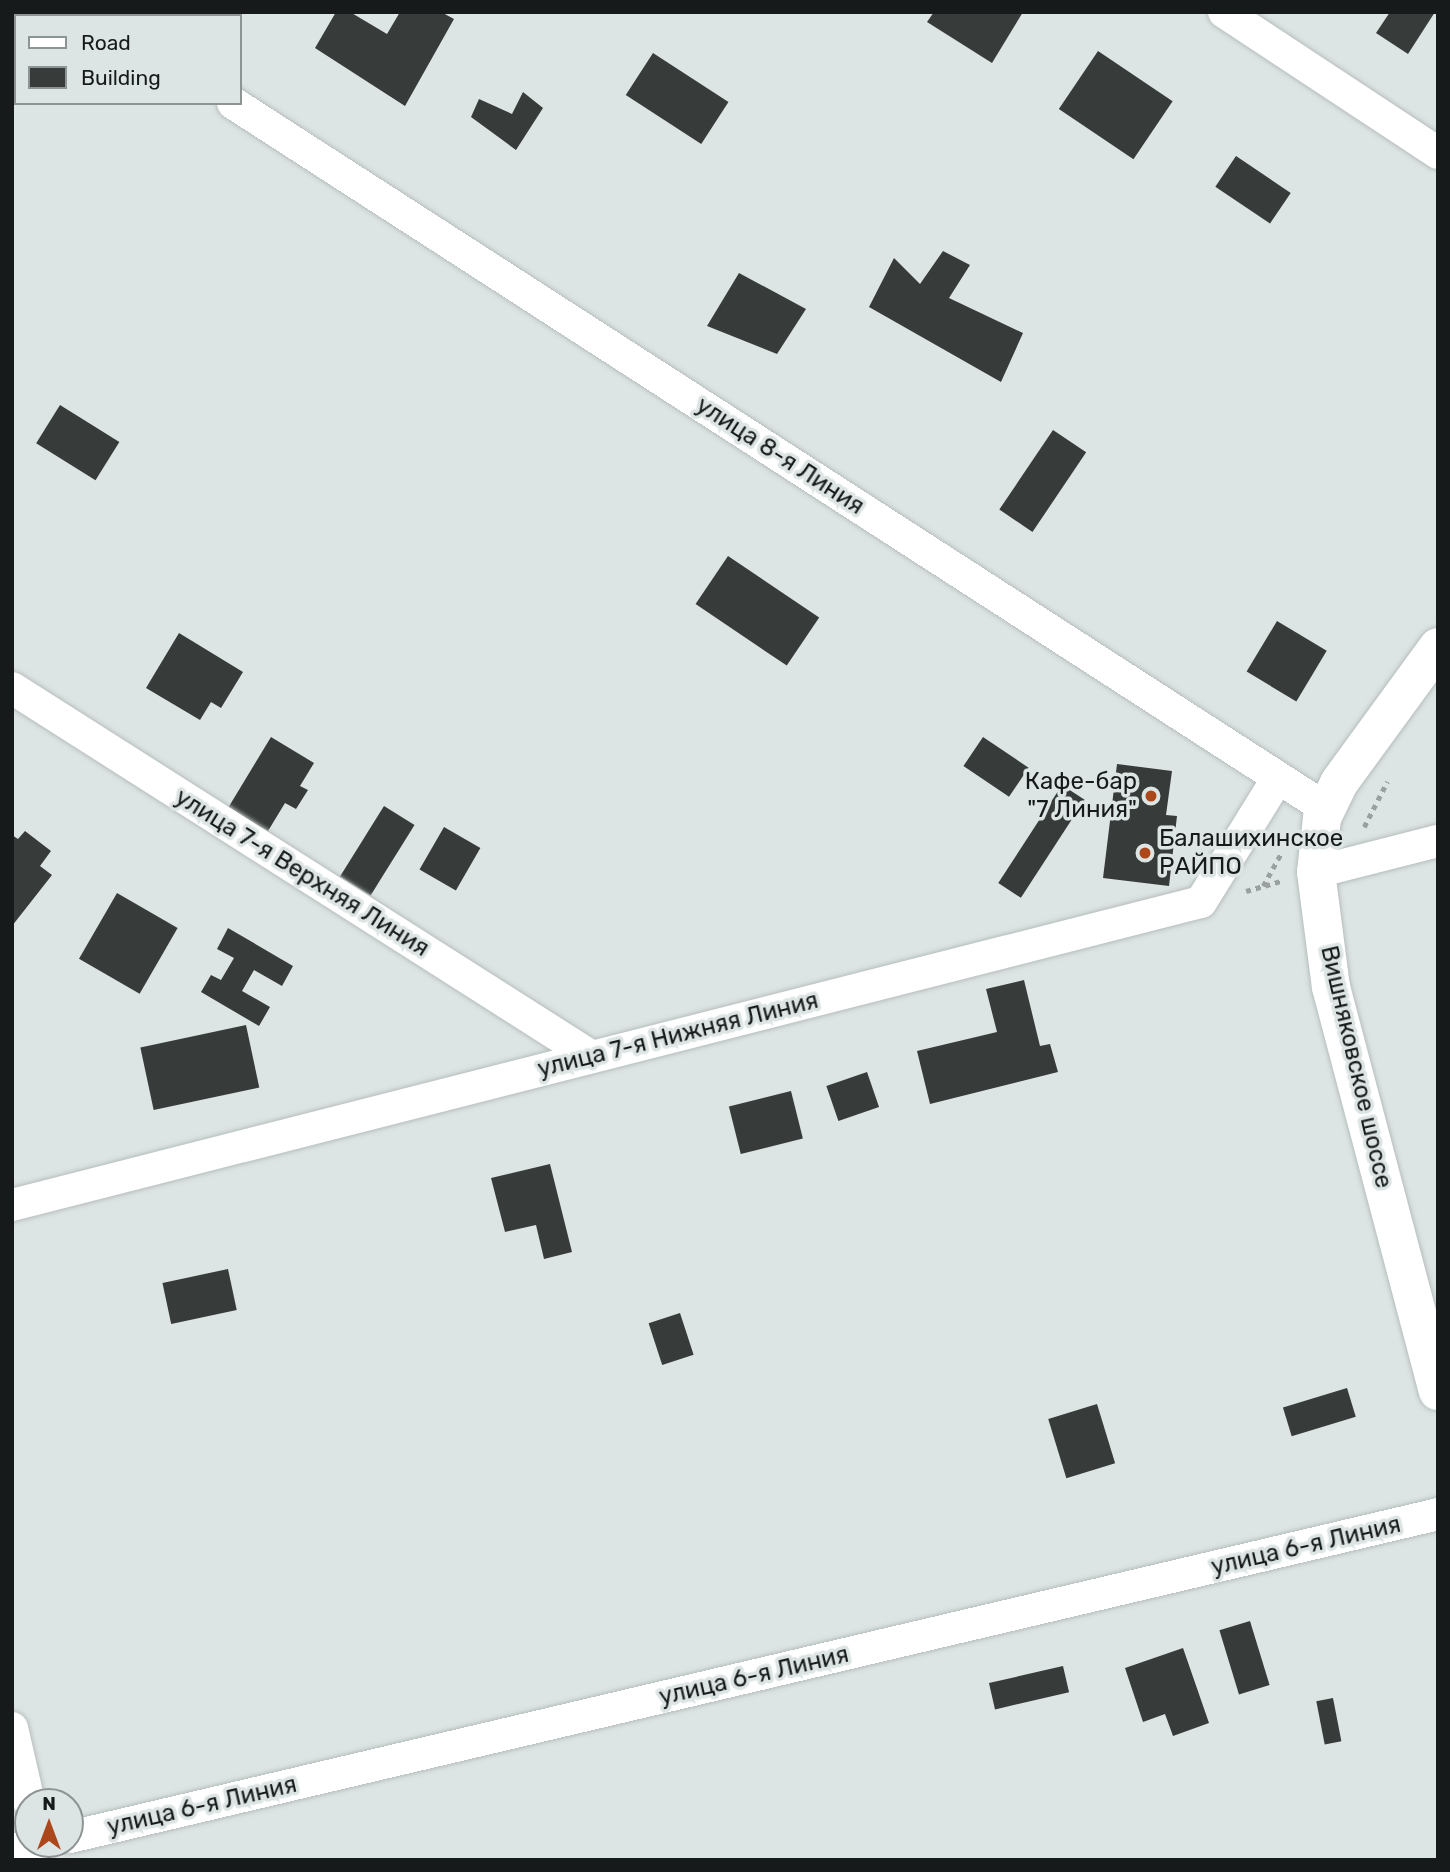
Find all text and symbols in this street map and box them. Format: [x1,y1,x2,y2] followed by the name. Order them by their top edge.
[14,14,242,105] legend
[81,30,131,55] text: Road
[81,65,161,90] text: Building
[691,391,869,521] street label: улица 8-я Линия
[1025,768,1137,824] place label: Кафе-бар "7 Линия"
[170,783,434,963] street label: улица 7-я Верхняя Линия
[1143,788,1159,804] marker: Кафе-бар "7 Линия"
[1159,825,1343,881] place label: Балашихинское РАЙПО
[1137,845,1153,861] marker: Балашихинское РАЙПО
[1314,943,1398,1191] street label: Вишняковское шоссе
[535,986,821,1084] street label: улица 7-я Нижняя Линия
[1208,1510,1404,1582] street label: улица 6-я Линия
[656,1640,852,1712] street label: улица 6-я Линия
[104,1770,300,1842] street label: улица 6-я Линия
[14,1788,84,1858] north arrow
[42,1792,56,1815] text: N

